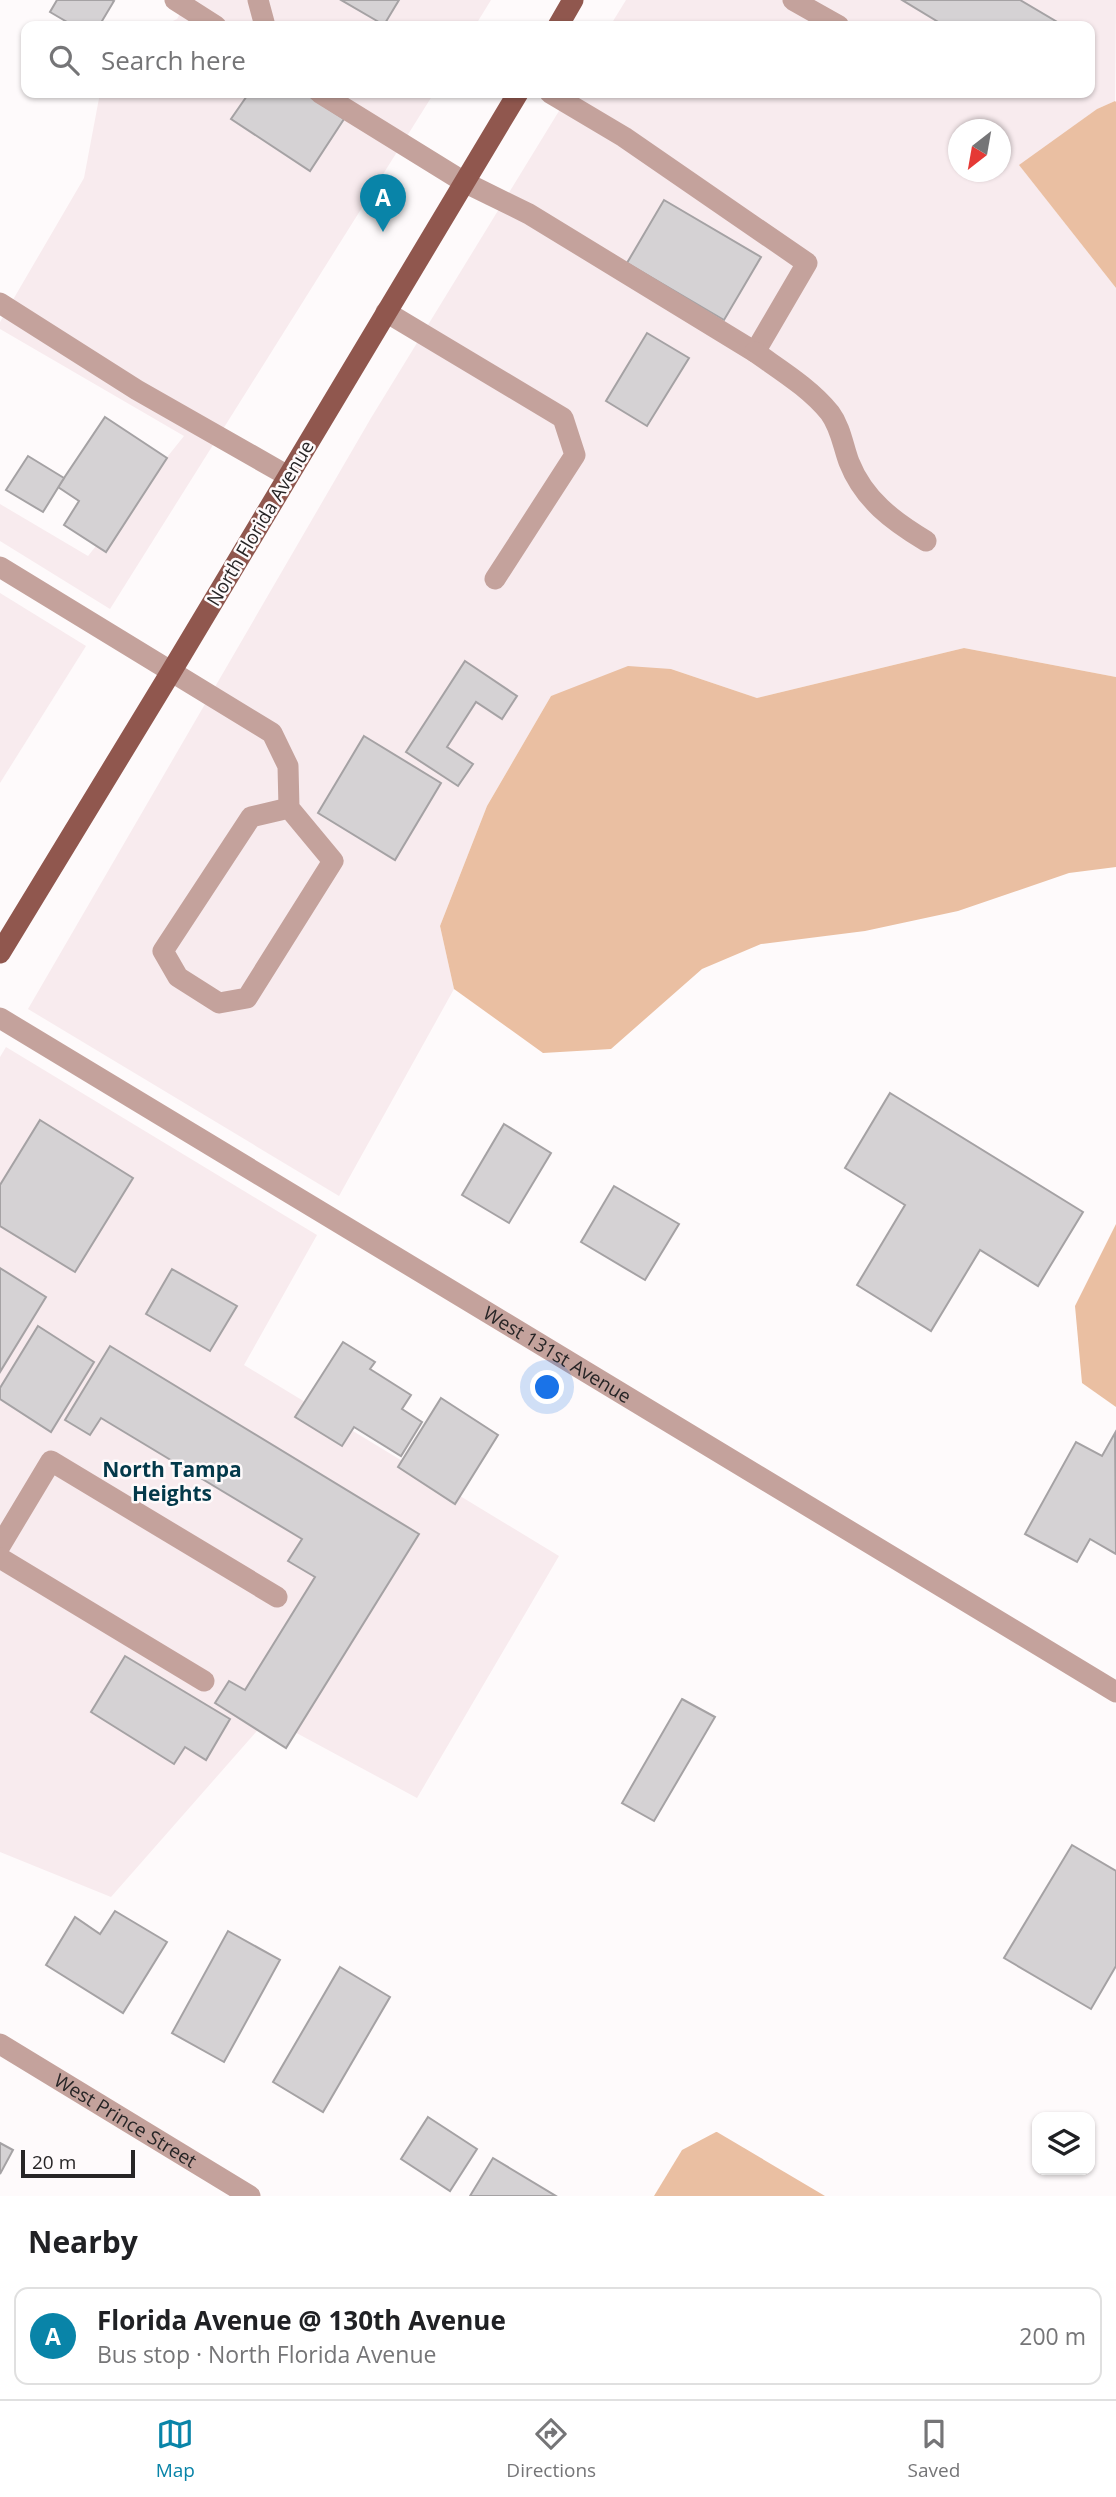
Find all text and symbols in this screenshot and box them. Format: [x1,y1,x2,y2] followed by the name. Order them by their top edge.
[21,21,1095,98] search box
[45,41,83,79] icon: search
[101,42,246,78] text: Search here
[948,119,1011,182] north arrow
[360,174,406,232] pin: A
[200,435,320,611] street label: North Florida Avenue
[478,1300,636,1409] street label: West 131st Avenue
[530,1370,564,1404] your location
[102,1455,242,1507] district label: North Tampa Heights
[49,2067,202,2174] street label: West Prince Street
[1032,2112,1095,2175] map controls
[1032,2112,1095,2175] button: layers
[21,2147,135,2179] scale bar
[32,2149,76,2175] text: 20 m
[28,2221,138,2262] text: Nearby
[97,2302,506,2338] text: Florida Avenue @ 130th Avenue
[45,2320,61,2352] text: A
[1019,2320,1086,2352] text: 200 m
[97,2338,436,2370] text: Bus stop · North Florida Avenue
[156,2415,195,2483] tab: Map
[506,2415,596,2483] tab: Directions
[908,2415,960,2483] tab: Saved

